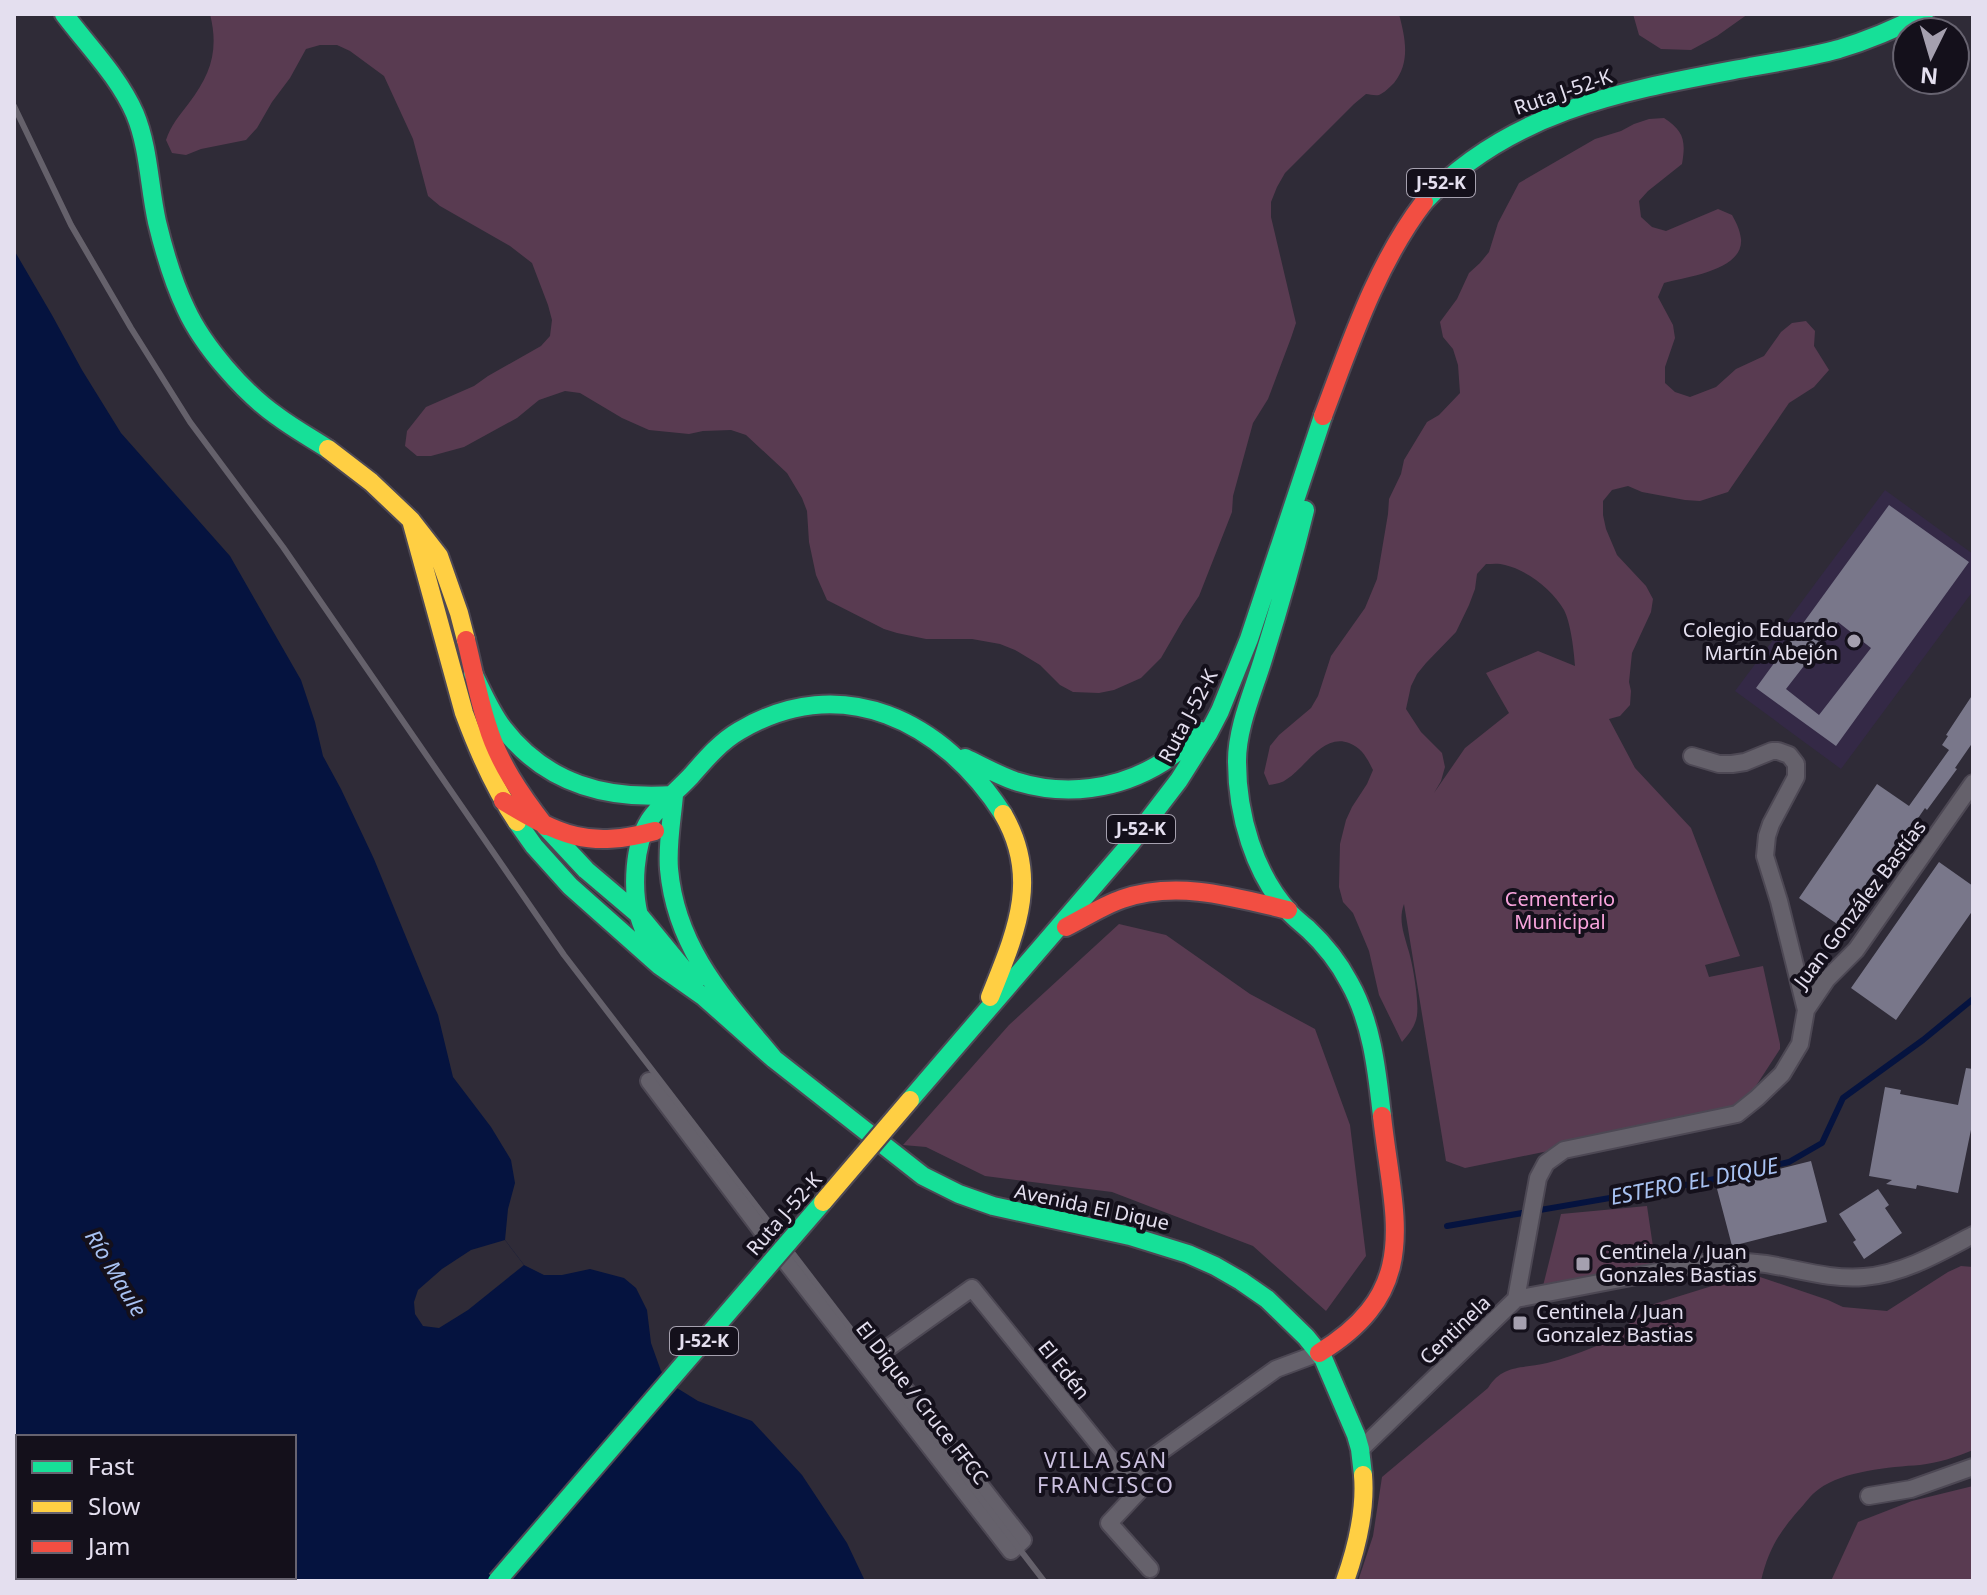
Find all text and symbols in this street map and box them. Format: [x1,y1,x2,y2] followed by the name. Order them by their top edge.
[1891,16,1971,96] north arrow
[1919,61,1939,93] text: N
[1510,62,1616,121] street label: Ruta J-52-K
[1407,169,1475,197] road number: J-52-K
[1683,616,1838,666] place label: Colegio Eduardo Martín Abejón
[1845,632,1863,650] marker: Colegio Eduardo Martín Abejón
[1152,664,1224,767] street label: Ruta J-52-K
[1786,814,1932,995] street label: Juan González Bastías
[1107,815,1175,843] road number: J-52-K
[1505,885,1615,935] park label: Cementerio Municipal
[1607,1149,1782,1211] water label: ESTERO EL DIQUE
[740,1166,828,1261] street label: Ruta J-52-K
[1012,1177,1172,1236] street label: Avenida El Dique
[79,1223,155,1322] water label: Río Maule
[1599,1238,1757,1288] place label: Centinela / Juan Gonzales Bastias
[1574,1255,1592,1273] marker: Centinela / Juan Gonzales Bastias
[1413,1289,1496,1370] street label: Centinela
[1536,1298,1693,1348] place label: Centinela / Juan Gonzalez Bastias
[1511,1314,1529,1332] marker: Centinela / Juan Gonzalez Bastias
[850,1316,995,1490] street label: El Dique / Cruce FFCC
[670,1327,738,1355] road number: J-52-K
[1032,1335,1096,1405] street label: El Edén
[16,1435,296,1579] legend
[1037,1444,1175,1499] district label: VILLA SAN FRANCISCO
[88,1449,134,1482] text: Fast
[88,1489,140,1522] text: Slow
[86,1529,130,1562] text: Jam

